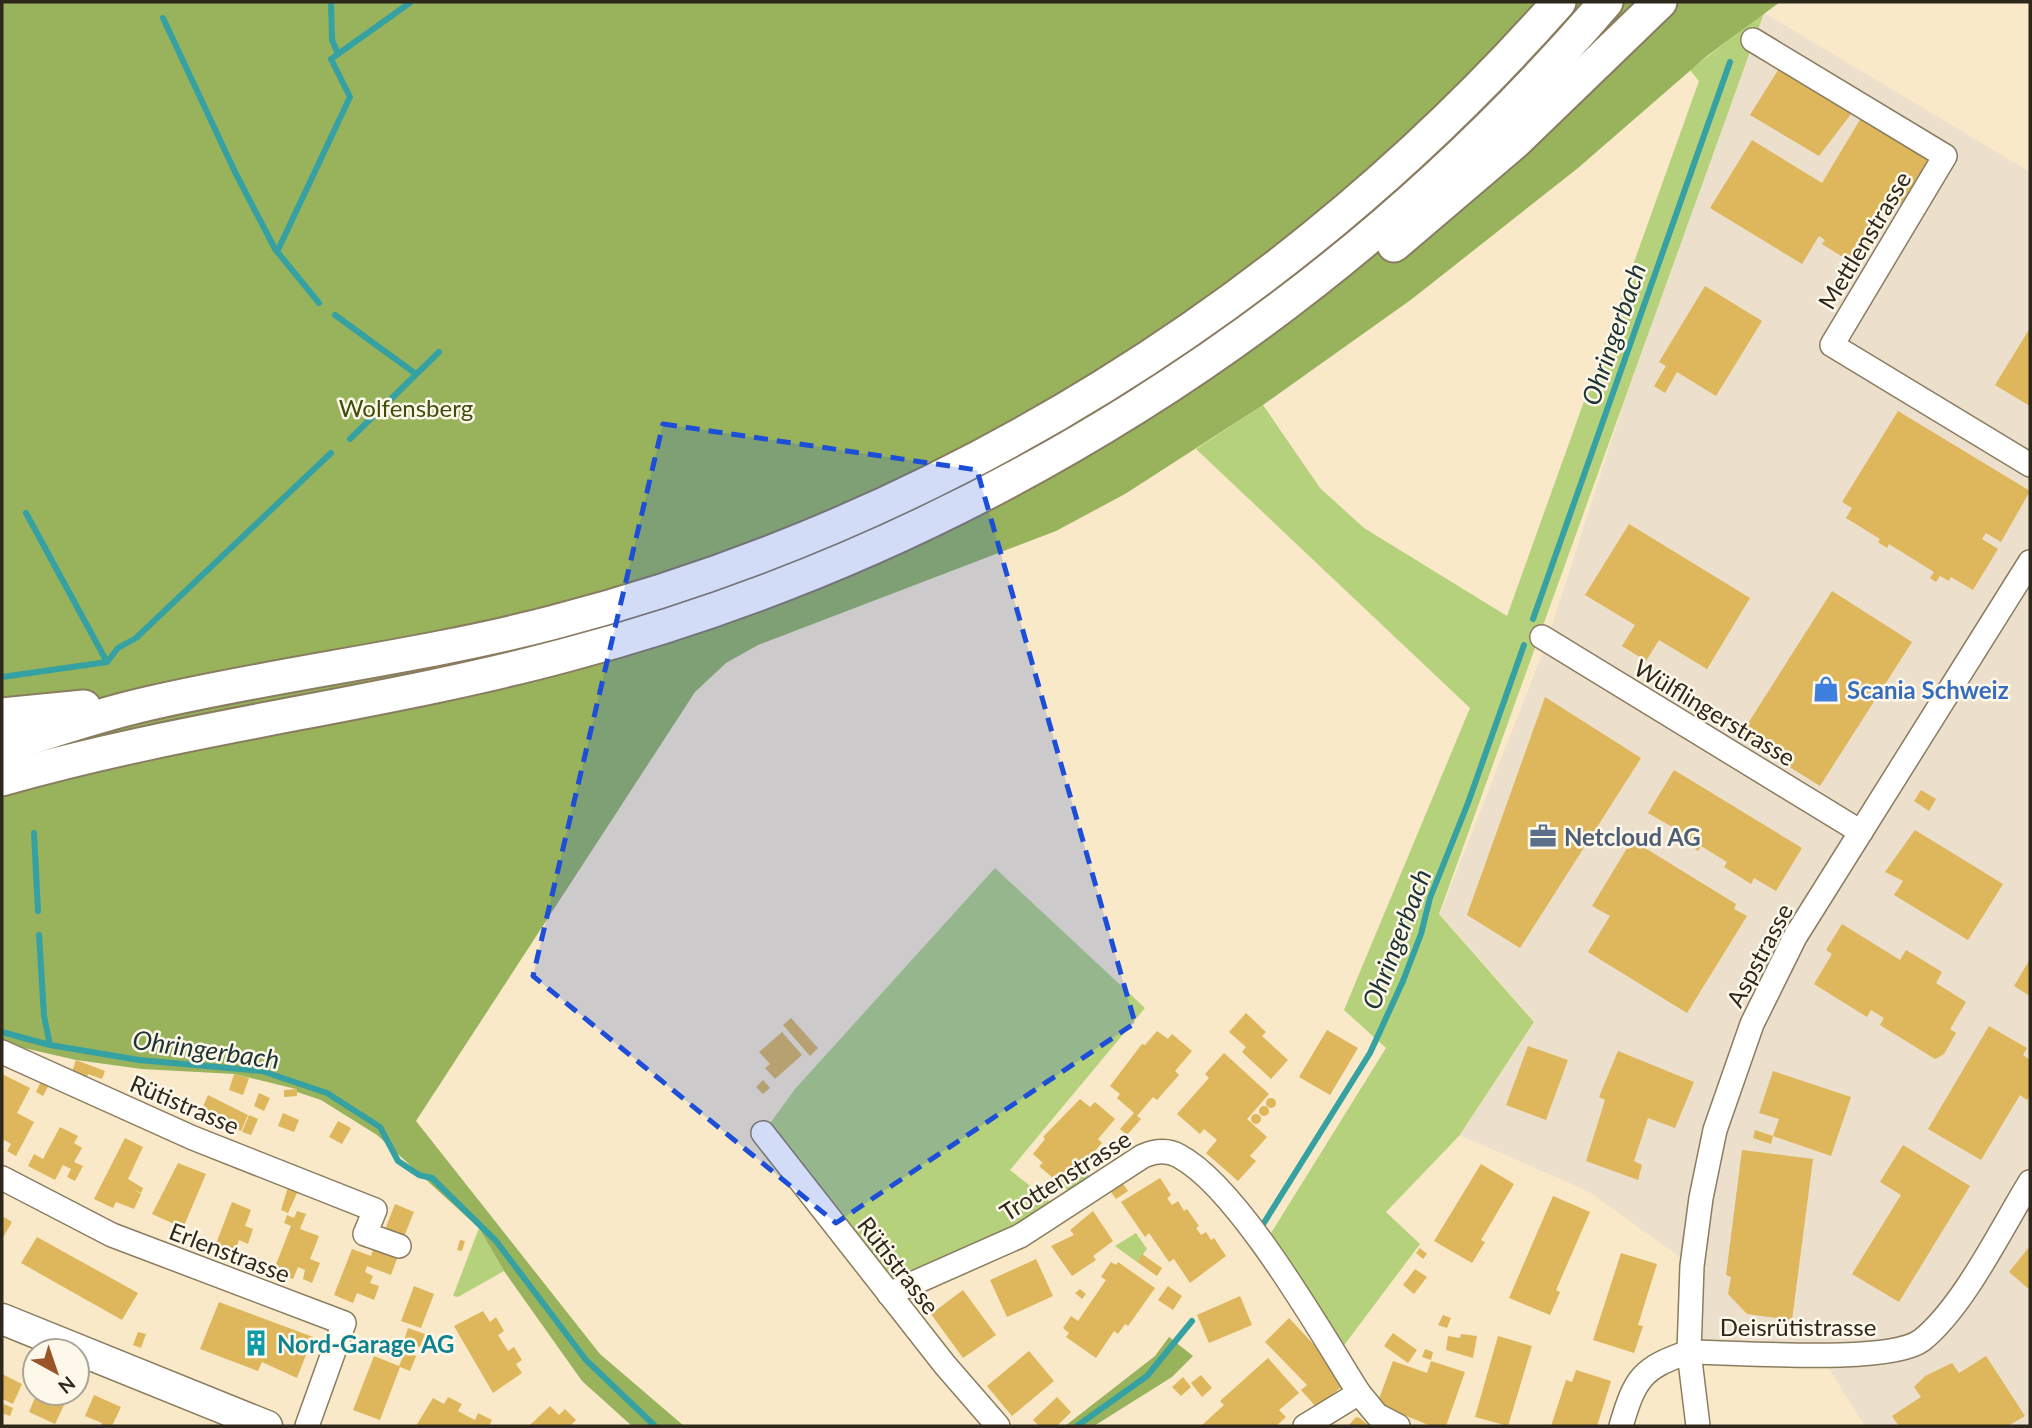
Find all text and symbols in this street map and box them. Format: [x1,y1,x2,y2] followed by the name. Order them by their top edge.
[1812,166,1916,314] street label: Mettlenstrasse
[1574,259,1652,409] water label: Ohringerbach
[339,393,473,422] park label: Wolfensberg
[1629,652,1801,772] street label: Wülflingerstrasse
[1811,674,1841,704] shop icon: Scania Schweiz
[1847,675,2009,704] place label: Scania Schweiz
[1528,821,1558,851] office icon: Netcloud AG
[1564,822,1701,851] place label: Netcloud AG
[1355,864,1437,1014] water label: Ohringerbach
[1720,898,1798,1012] street label: Aspstrasse
[131,1023,281,1075] water label: Ohringerbach
[126,1068,244,1140] street label: Rütistrasse
[994,1123,1136,1227] street label: Trottenstrasse
[852,1211,946,1319] street label: Rütistrasse
[166,1216,294,1288] street label: Erlenstrasse
[1720,1312,1876,1341] street label: Deisrütistrasse
[241,1328,271,1358] building icon: Nord-Garage AG
[277,1329,455,1358] place label: Nord-Garage AG
[21,1337,91,1407] north arrow
[54,1372,80,1399] text: N

